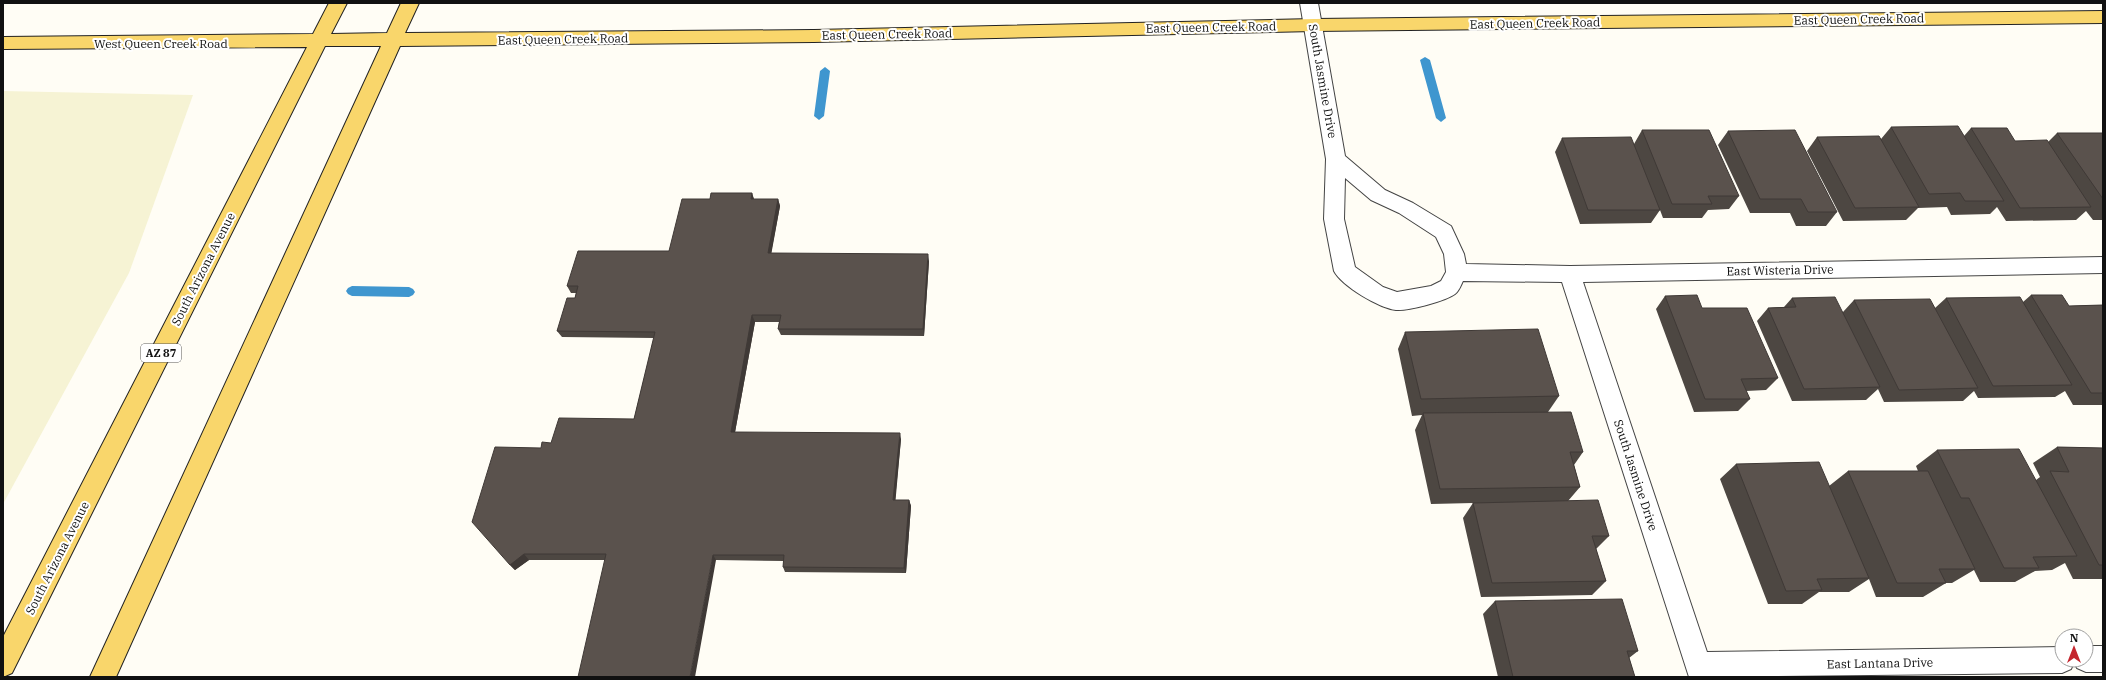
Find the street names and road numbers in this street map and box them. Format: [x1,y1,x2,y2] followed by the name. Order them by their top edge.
[1794,10,1924,28] street label: East Queen Creek Road
[1470,14,1600,32] street label: East Queen Creek Road
[1146,18,1276,36] street label: East Queen Creek Road
[1306,23,1340,139] street label: South Jasmine Drive
[822,25,952,43] street label: East Queen Creek Road
[498,30,628,48] street label: East Queen Creek Road
[94,36,228,51] street label: West Queen Creek Road
[168,210,238,328] street label: South Arizona Avenue
[1726,262,1834,278] street label: East Wisteria Drive
[141,344,181,362] road number: AZ 87
[1611,418,1661,532] street label: South Jasmine Drive
[22,499,92,617] street label: South Arizona Avenue
[1827,655,1933,671] street label: East Lantana Drive

